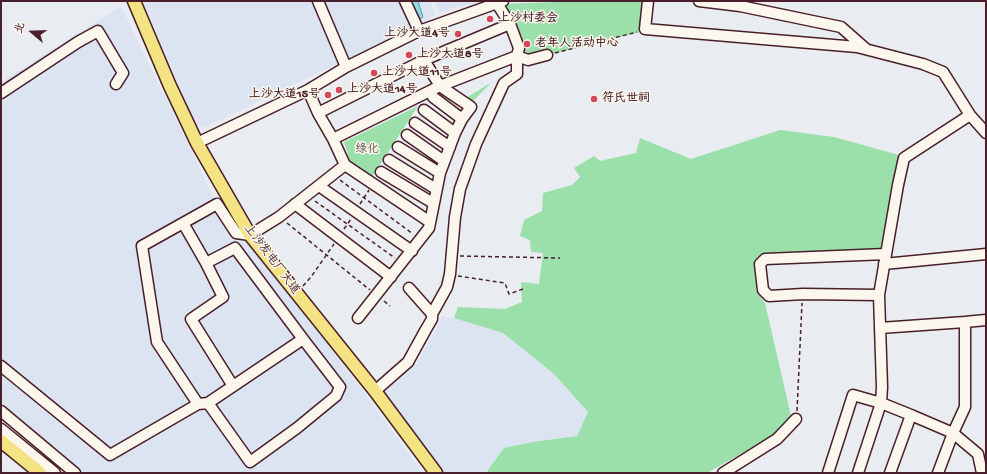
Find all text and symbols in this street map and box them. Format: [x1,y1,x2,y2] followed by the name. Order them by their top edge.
[12,12,52,52] north arrow
[498,12,558,26] place label: 上沙村委会
[485,14,495,24] marker: 上沙村委会
[13,21,28,35] text: 北
[384,27,450,41] place label: 上沙大道4号
[453,29,463,39] marker: 上沙大道4号
[535,37,619,51] place label: 老年人活动中心
[522,39,532,49] marker: 老年人活动中心
[417,48,484,62] place label: 上沙大道8号
[404,50,414,60] marker: 上沙大道8号
[382,66,452,80] place label: 上沙大道11号
[369,68,379,78] marker: 上沙大道11号
[347,83,418,97] place label: 上沙大道14号
[334,85,344,95] marker: 上沙大道14号
[249,88,320,102] place label: 上沙大道15号
[323,90,333,100] marker: 上沙大道15号
[602,92,650,106] place label: 符氏世祠
[589,94,599,104] marker: 符氏世祠
[355,143,379,157] park label: 绿化
[240,222,302,298] street label: 上沙发电厂大道

